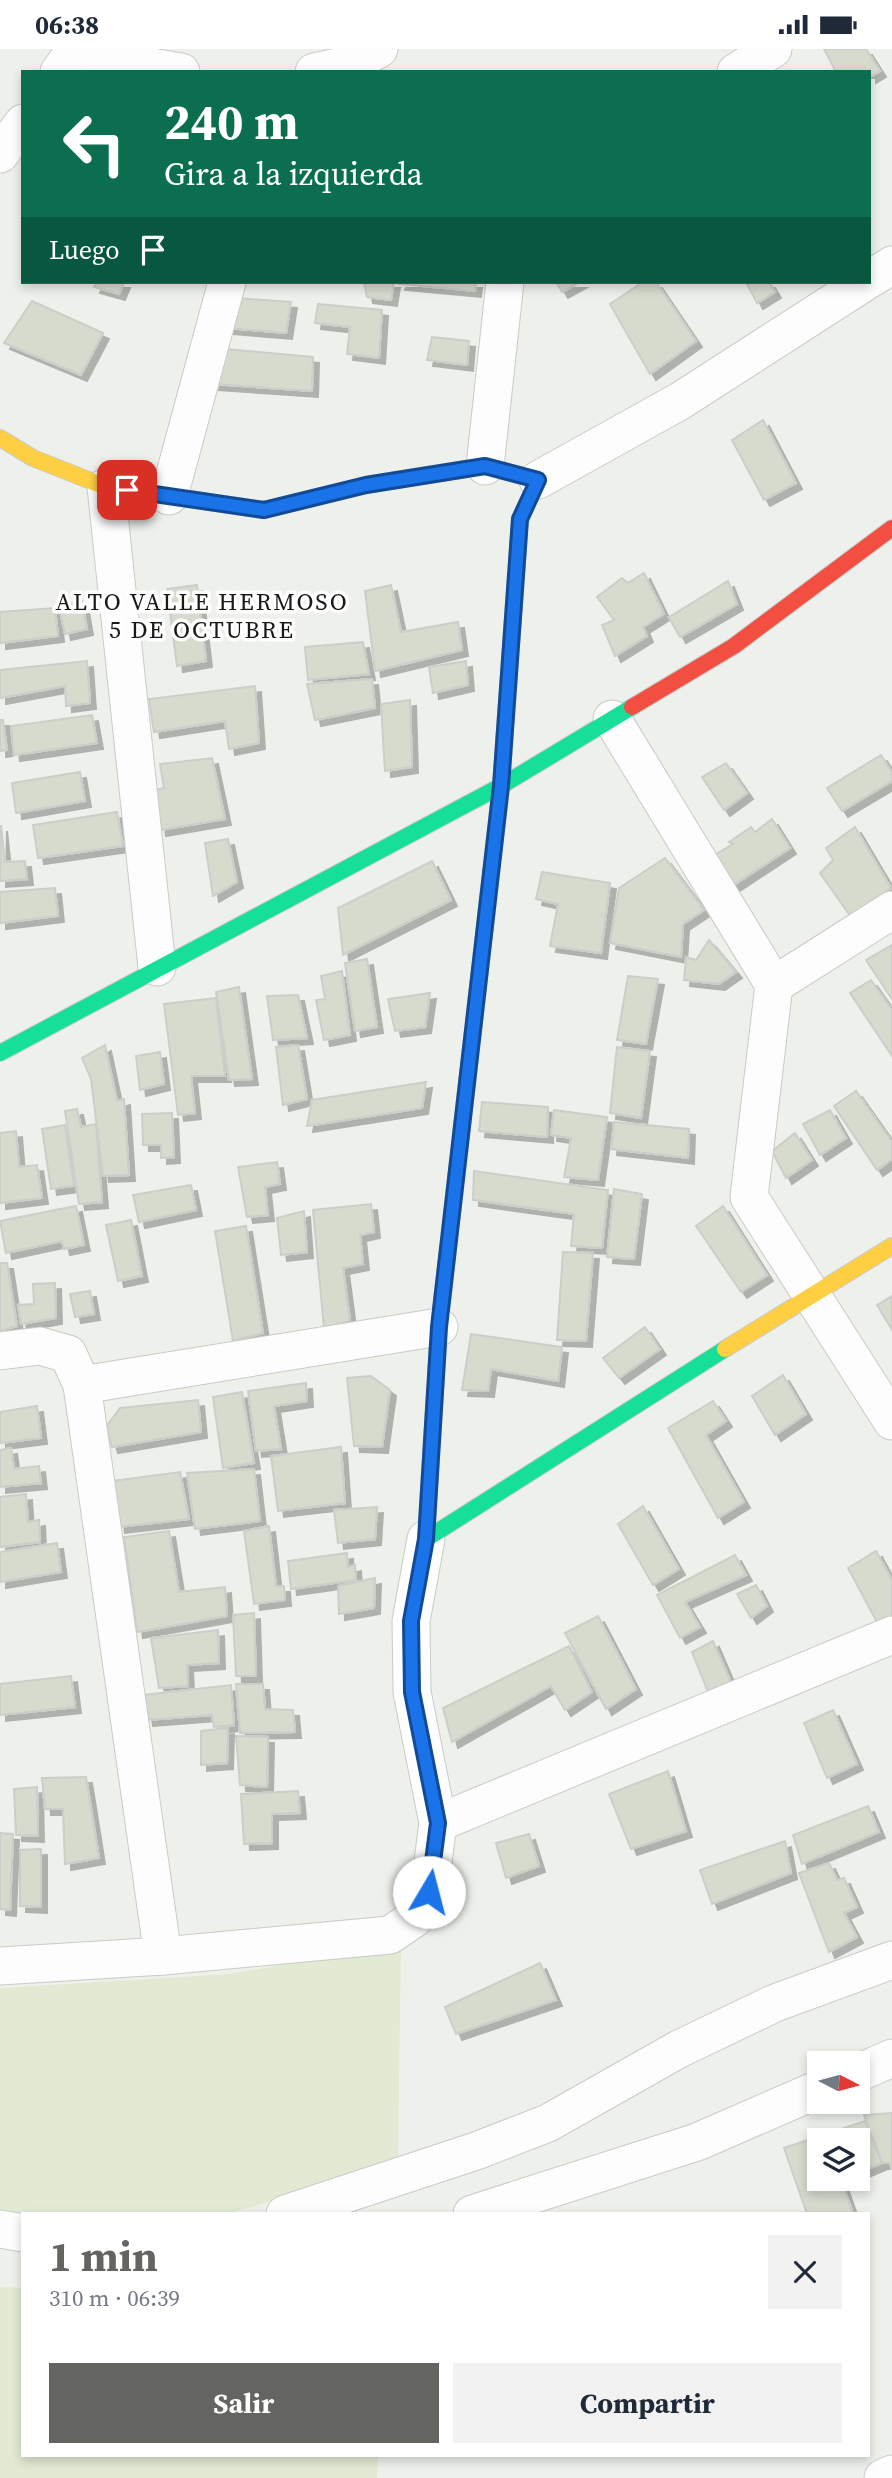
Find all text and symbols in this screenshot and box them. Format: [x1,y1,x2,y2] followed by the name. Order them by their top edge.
[35,7,99,43] text: 06:38
[164,88,299,155] text: 240 m
[49,98,140,189] icon: left
[164,152,423,196] text: Gira a la izquierda
[134,231,172,269] icon: arrive
[49,232,120,268] text: Luego
[97,460,157,520] pin
[108,471,146,509] icon: arrive
[55,585,349,646] district label: ALTO VALLE HERMOSO 5 DE OCTUBRE
[392,1855,466,1929] position arrow
[807,2051,870,2114] north arrow
[807,2051,870,2191] map controls
[807,2128,870,2191] button: layers
[49,2227,158,2285] text: 1 min
[768,2235,842,2309] button: close
[49,2282,180,2314] text: 310 m · 06:39
[49,2363,439,2443] button: Salir
[453,2363,842,2443] button: Compartir

